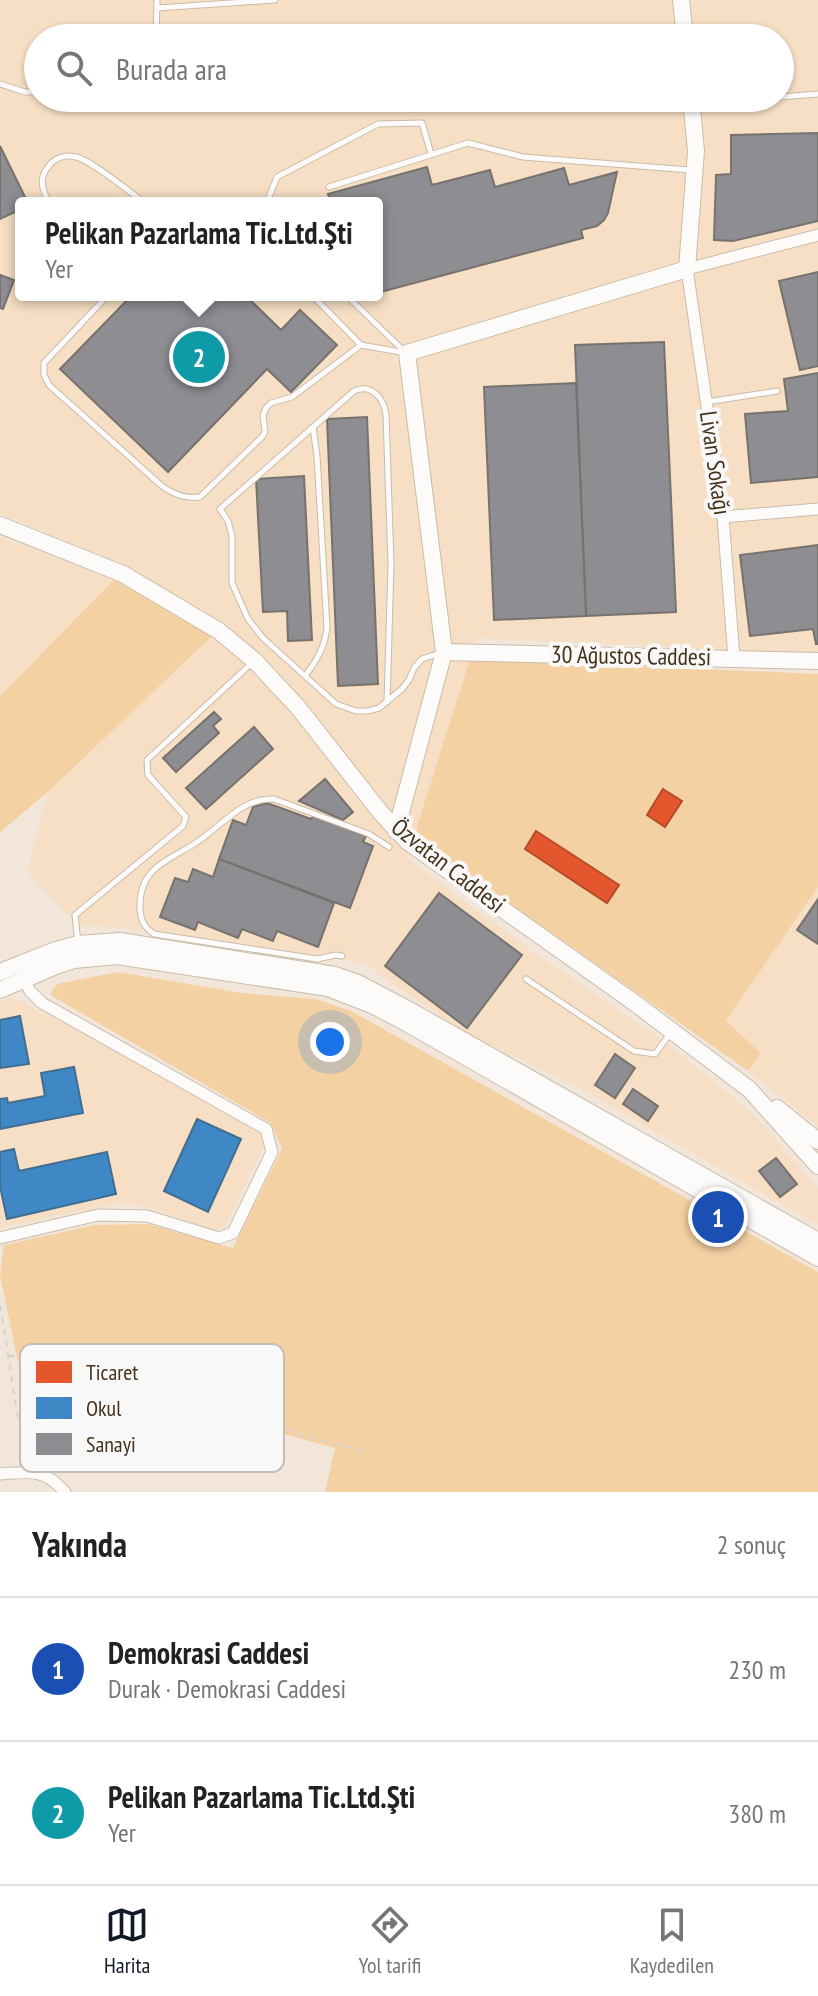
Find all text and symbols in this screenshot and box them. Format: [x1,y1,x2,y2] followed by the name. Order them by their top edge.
[24,24,794,112] search box
[52,46,96,90] icon: search
[116,49,227,88] text: Burada ara
[15,197,383,301] popup
[45,213,353,252] text: Pelikan Pazarlama Tic.Ltd.Şti
[45,252,73,285] text: Yer
[173,327,225,387] pin: 2
[693,409,738,517] street label: Livan Sokağı
[551,639,711,672] street label: 30 Ağustos Caddesi
[385,811,512,920] street label: Özvatan Caddesi
[310,1022,350,1062] your location
[692,1187,744,1247] pin: 1
[20,1344,284,1472] legend
[86,1358,138,1386] text: Ticaret
[86,1394,122,1422] text: Okul
[86,1430,136,1458] text: Sanayi
[32,1522,127,1566] text: Yakında
[717,1528,786,1561] text: 2 sonuç
[108,1633,309,1672] text: Demokrasi Caddesi
[52,1653,64,1686] text: 1
[728,1653,786,1686] text: 230 m
[108,1672,346,1705] text: Durak · Demokrasi Caddesi
[108,1777,415,1816] text: Pelikan Pazarlama Tic.Ltd.Şti
[52,1797,64,1830] text: 2
[728,1797,786,1830] text: 380 m
[108,1816,136,1849] text: Yer
[104,1903,150,1979] tab: Harita
[358,1903,421,1979] tab: Yol tarifi
[630,1903,714,1979] tab: Kaydedilen

